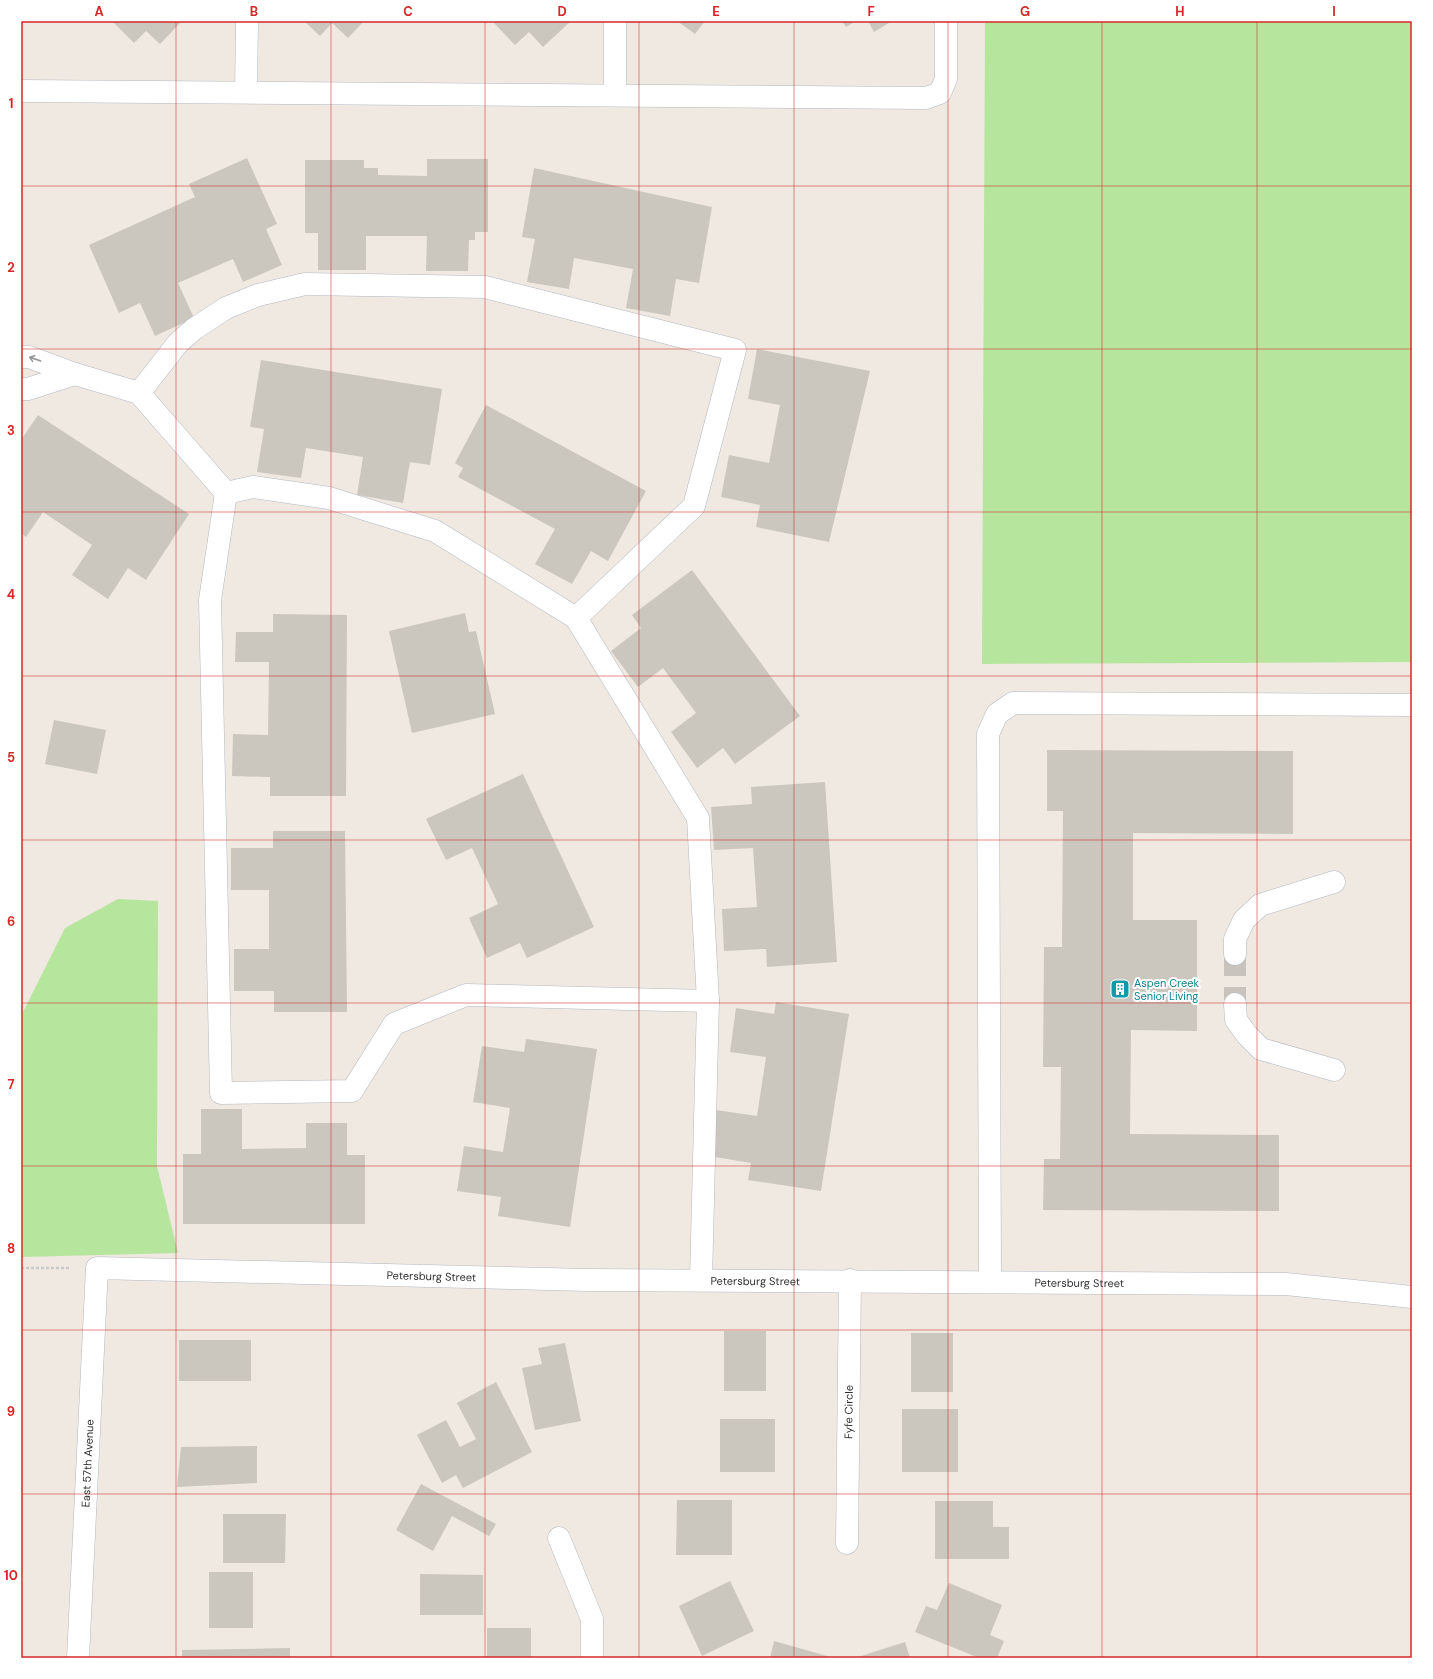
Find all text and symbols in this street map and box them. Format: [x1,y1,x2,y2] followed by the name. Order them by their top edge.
[94,3,104,20] text: A
[250,3,258,20] text: B
[403,3,413,20] text: C
[557,3,567,20] text: D
[712,3,720,20] text: E
[867,3,875,20] text: F
[1020,3,1030,20] text: G
[1175,3,1185,20] text: H
[1332,3,1336,20] text: I
[9,95,13,112] text: 1
[7,259,15,276] text: 2
[28,355,41,362] one-way arrow
[7,422,15,439] text: 3
[7,586,15,603] text: 4
[7,749,15,766] text: 5
[7,913,15,930] text: 6
[1134,976,1199,1003] place label: Aspen Creek Senior Living
[1109,978,1131,1000] building icon: Aspen Creek Senior Living
[8,1076,15,1093] text: 7
[7,1240,15,1257] text: 8
[386,1268,476,1284] street label: Petersburg Street
[711,1274,800,1288] street label: Petersburg Street
[1035,1276,1124,1290] street label: Petersburg Street
[841,1385,856,1439] street label: Fyfe Circle
[7,1403,15,1420] text: 9
[78,1419,97,1508] street label: East 57th Avenue
[4,1567,18,1584] text: 10

